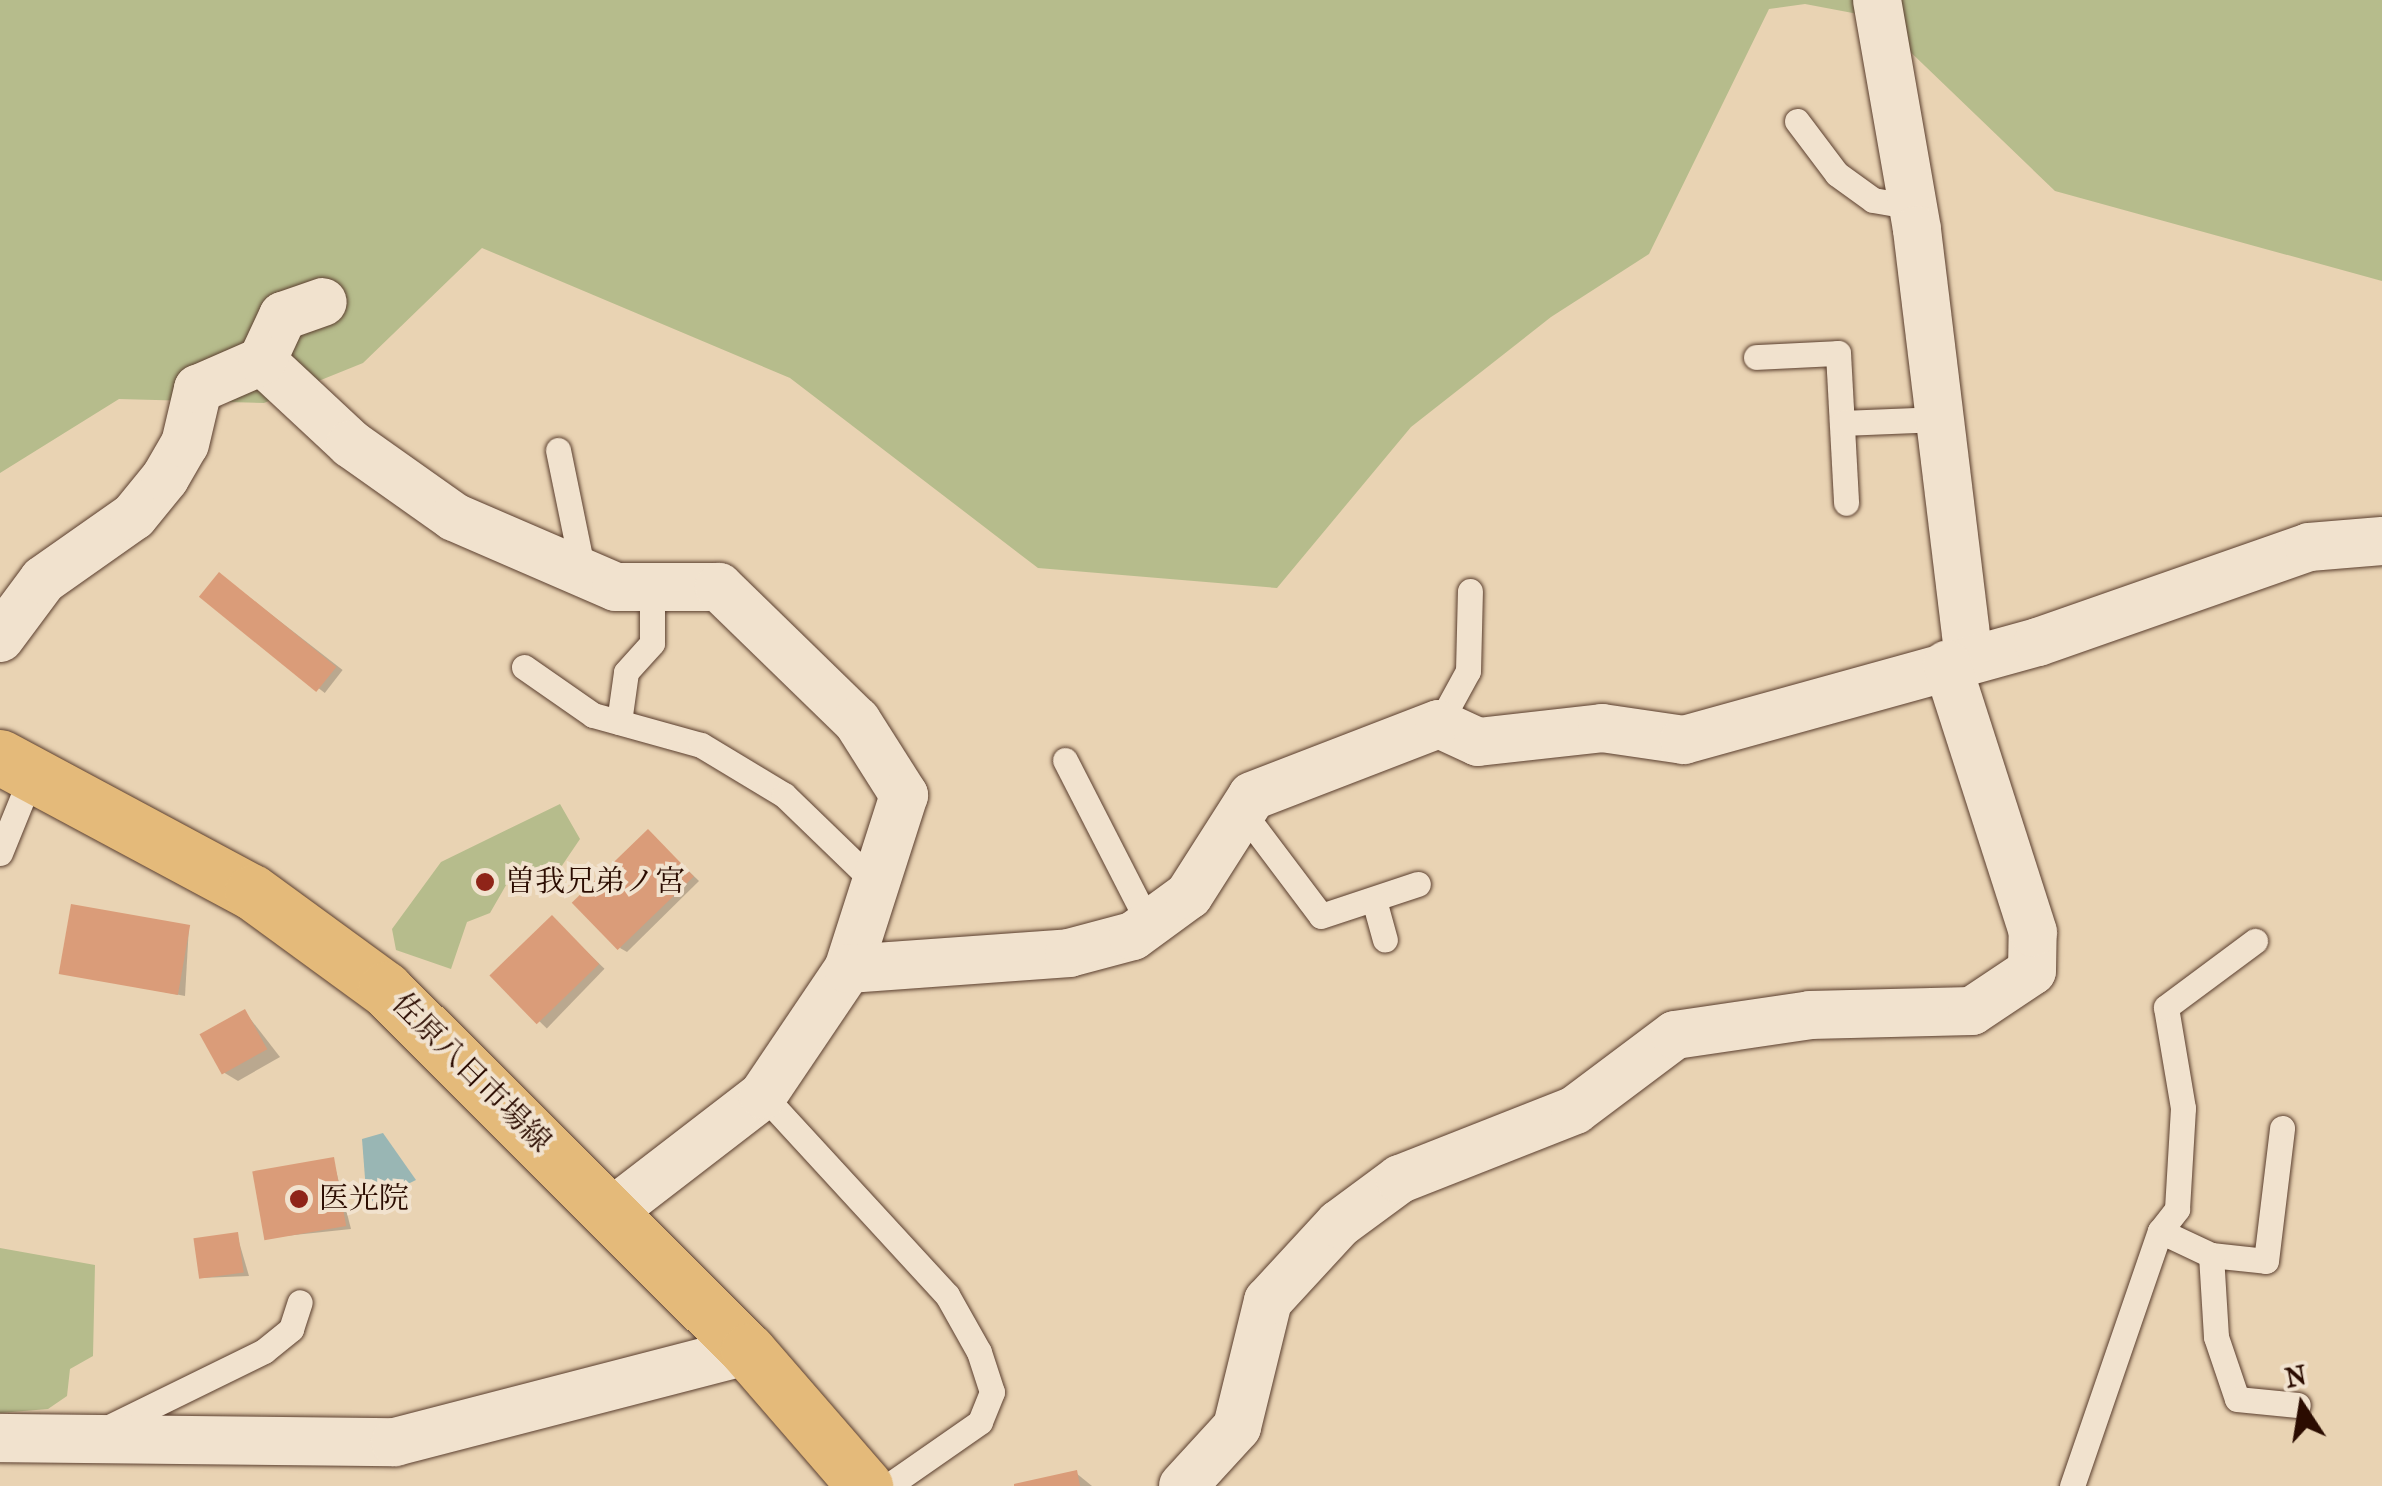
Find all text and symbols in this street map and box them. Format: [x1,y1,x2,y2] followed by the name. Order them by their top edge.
[505,864,685,900] place label: 曽我兄弟ノ宮
[474,871,496,893] marker: 曽我兄弟ノ宮
[384,986,558,1160] street label: 佐原八日市場線
[319,1181,409,1217] place label: 医光院
[288,1188,310,1210] marker: 医光院
[2252,1356,2352,1456] north arrow
[2282,1358,2309,1395] text: N

